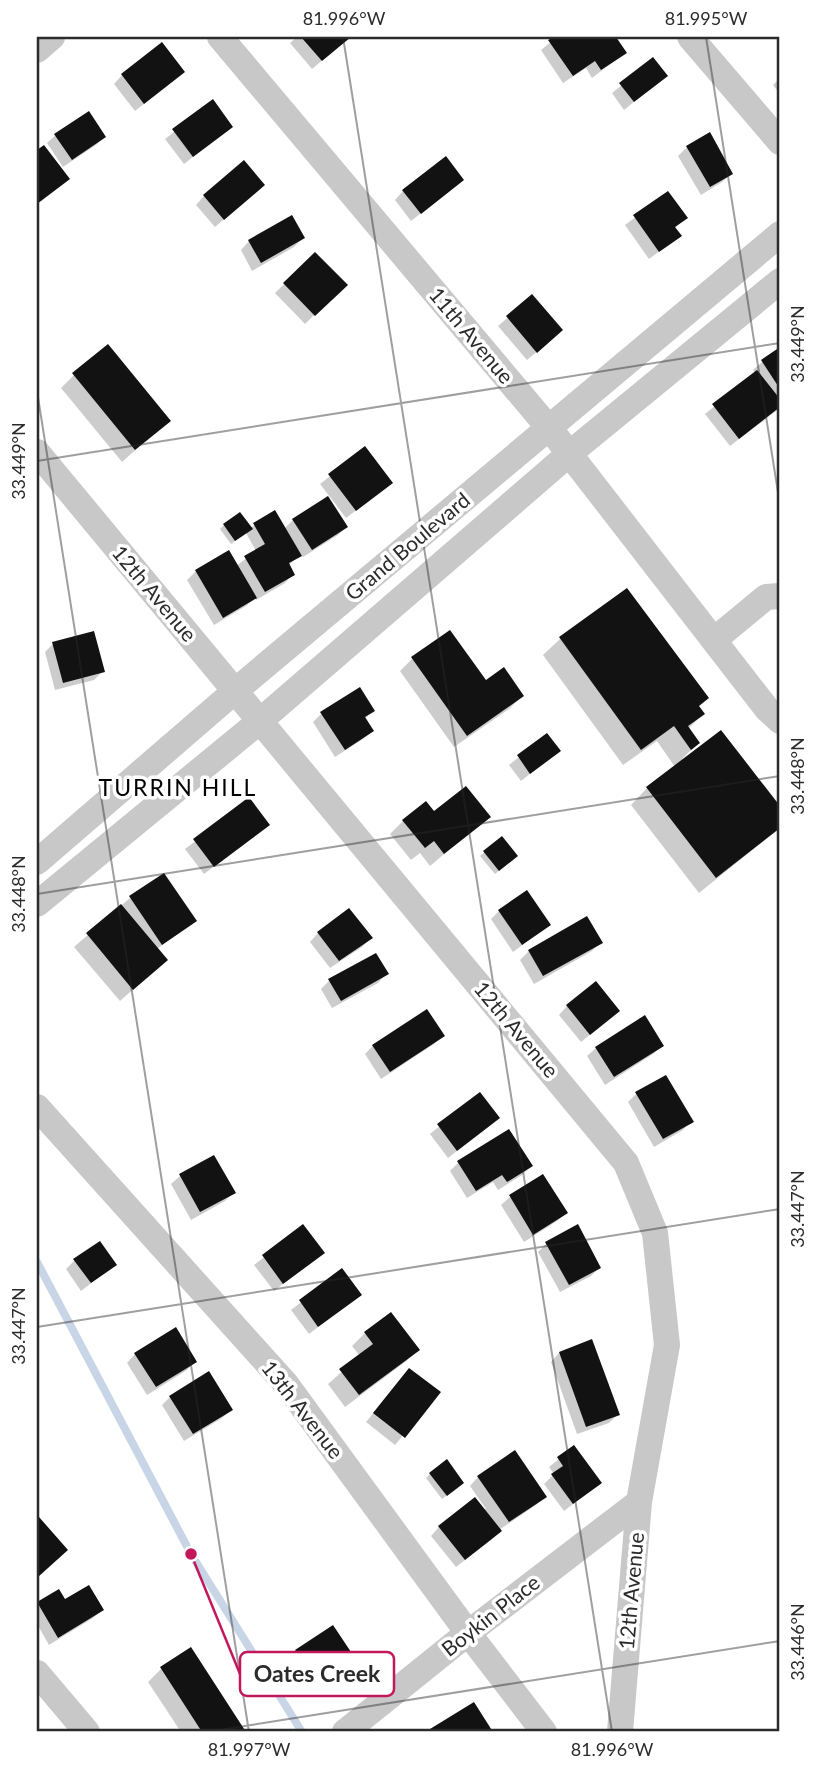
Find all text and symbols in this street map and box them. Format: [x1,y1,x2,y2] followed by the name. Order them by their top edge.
[303,7,386,29] text: 81.996°W
[665,7,748,29] text: 81.995°W
[425,282,520,388] street label: 11th Avenue
[786,305,808,383] text: 33.449°N
[7,422,29,500] text: 33.449°N
[340,487,474,605] street label: Grand Boulevard
[108,540,203,646] street label: 12th Avenue
[786,737,808,815] text: 33.448°N
[99,773,257,801] district label: TURRIN HILL
[7,855,29,933] text: 33.448°N
[470,976,565,1082] street label: 12th Avenue
[786,1170,808,1248] text: 33.447°N
[7,1287,29,1365] text: 33.447°N
[257,1355,349,1463] street label: 13th Avenue
[613,1531,648,1651] street label: 12th Avenue
[436,1569,544,1661] street label: Boykin Place
[786,1603,808,1681] text: 33.446°N
[240,1652,394,1696] callout: Oates Creek
[254,1659,381,1687] text: Oates Creek
[208,1738,291,1760] text: 81.997°W
[571,1738,654,1760] text: 81.996°W

